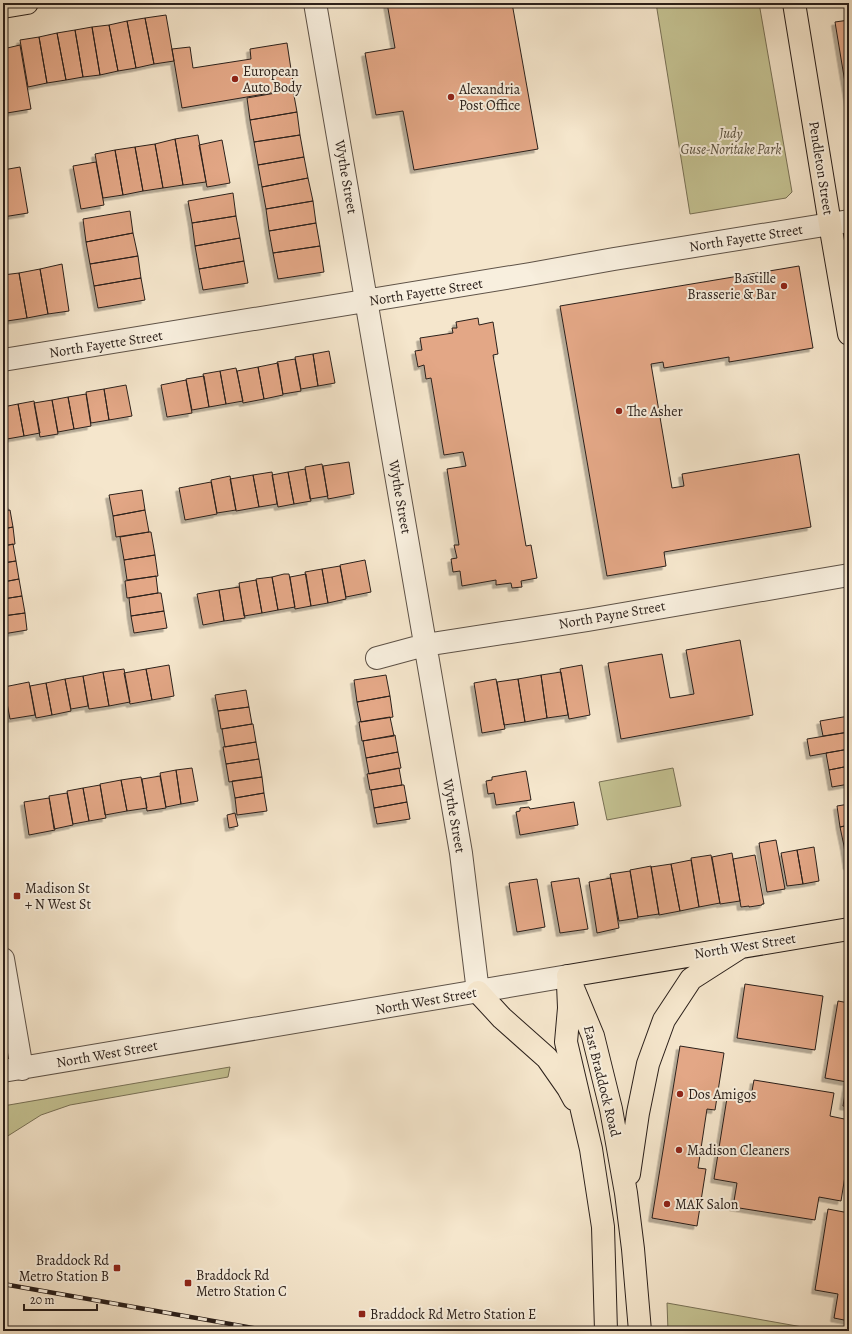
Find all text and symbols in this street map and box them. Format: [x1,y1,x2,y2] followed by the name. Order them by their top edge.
[242,62,303,97] place label: European Auto Body
[230,74,240,84] marker: European Auto Body
[458,80,521,115] place label: Alexandria Post Office
[446,92,456,102] marker: Alexandria Post Office
[804,120,838,217] street label: Pendleton Street
[681,124,781,159] park label: Judy Guse-Noritake Park
[330,138,362,216] street label: Wythe Street
[688,220,805,256] street label: North Fayette Street
[687,269,777,304] place label: Bastille Brasserie & Bar
[368,274,485,310] street label: North Fayette Street
[779,281,789,291] marker: Bastille Brasserie & Bar
[48,326,165,362] street label: North Fayette Street
[627,402,683,421] place label: The Asher
[614,406,624,416] marker: The Asher
[384,458,416,536] street label: Wythe Street
[557,596,667,634] street label: North Payne Street
[438,777,470,855] street label: Wythe Street
[25,879,91,914] place label: Madison St + N West St
[12,891,22,901] marker: Madison St + N West St
[693,929,798,963] street label: North West Street
[374,983,479,1019] street label: North West Street
[579,1023,625,1139] street label: East Braddock Road
[55,1036,160,1072] street label: North West Street
[688,1085,756,1104] place label: Dos Amigos
[675,1089,685,1099] marker: Dos Amigos
[687,1141,790,1160] place label: Madison Cleaners
[674,1145,684,1155] marker: Madison Cleaners
[675,1195,739,1214] place label: MAK Salon
[662,1199,672,1209] marker: MAK Salon
[19,1251,109,1286] place label: Braddock Rd Metro Station B
[112,1263,122,1273] marker: Braddock Rd Metro Station B
[196,1266,287,1301] place label: Braddock Rd Metro Station C
[183,1278,193,1288] marker: Braddock Rd Metro Station C
[24,1286,97,1312] scale bar
[30,1292,54,1308] text: 20 m
[370,1305,536,1324] place label: Braddock Rd Metro Station E
[357,1309,367,1319] marker: Braddock Rd Metro Station E

